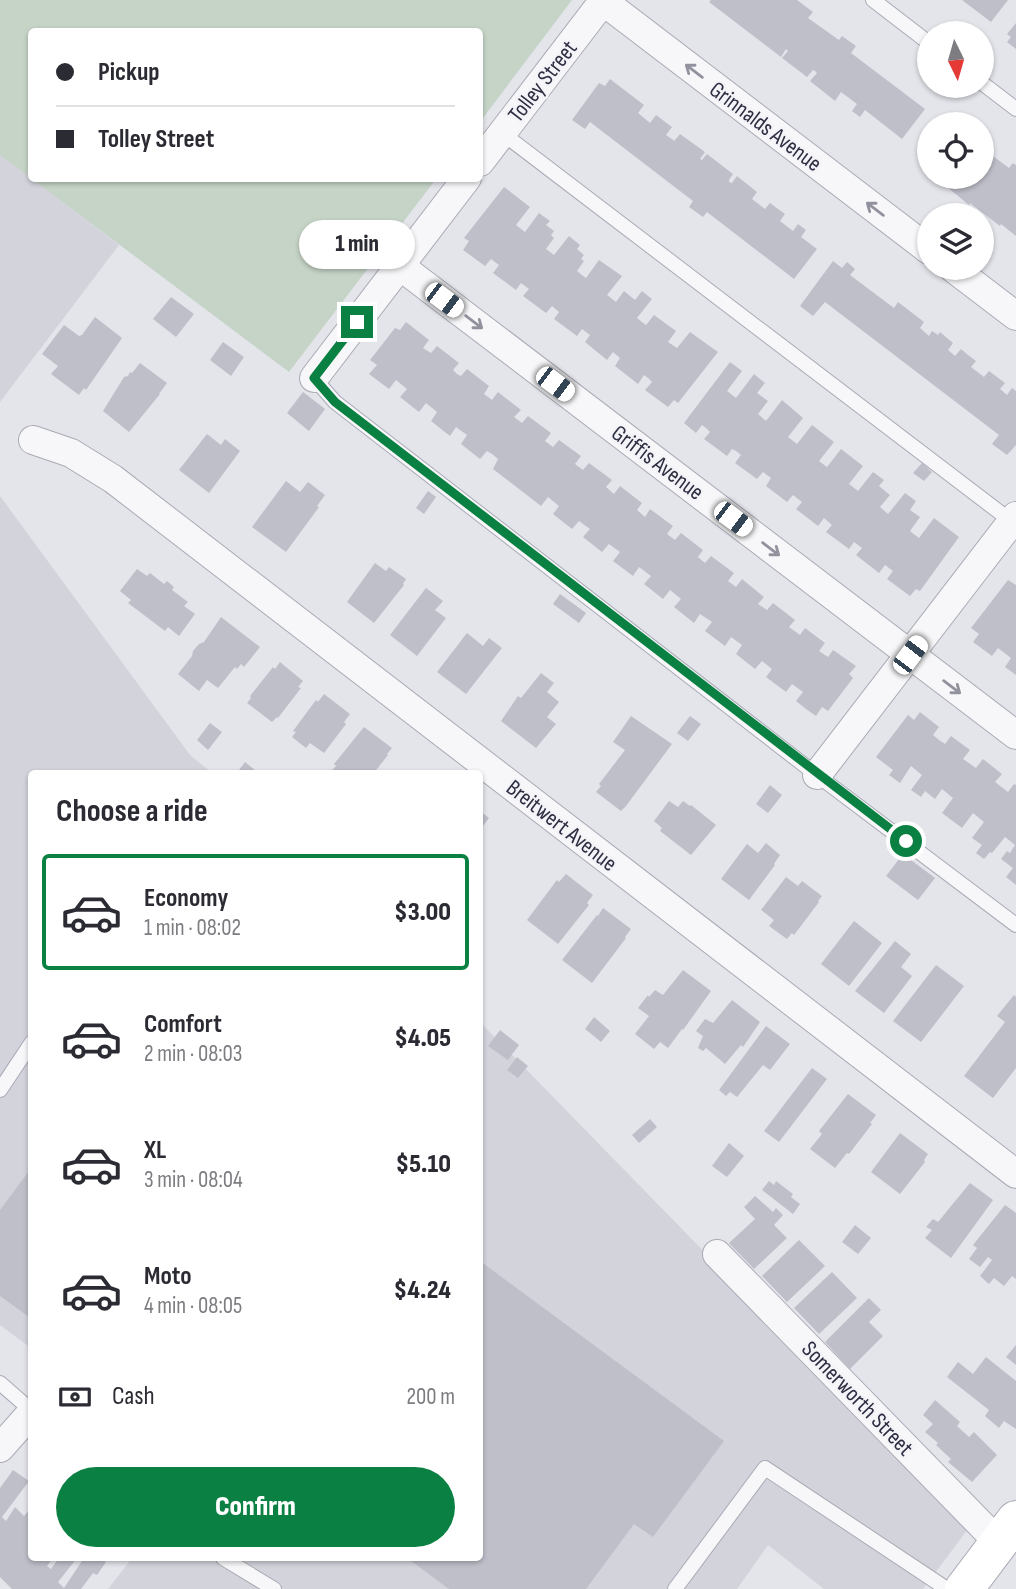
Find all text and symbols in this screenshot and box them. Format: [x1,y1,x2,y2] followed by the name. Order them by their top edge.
[917,21,994,98] north arrow
[917,21,994,280] map controls
[502,35,583,128] street label: Tolley Street
[98,57,160,88] text: Pickup
[685,63,704,78] one-way arrow
[704,76,827,178] street label: Grinnalds Avenue
[917,112,994,189] button: locate
[98,124,214,155] text: Tolley Street
[866,201,885,216] one-way arrow
[917,203,994,280] button: layers
[299,220,415,270] callout: 1 min
[335,230,379,258] text: 1 min
[421,279,468,321] car
[341,306,373,338] route end
[464,314,483,329] one-way arrow
[532,363,579,405] car
[606,419,709,506] street label: Griffis Avenue
[710,498,757,540] car
[762,541,781,556] one-way arrow
[889,632,932,678] car
[943,679,962,694] one-way arrow
[500,774,622,878] street label: Breitwert Avenue
[56,792,208,831] text: Choose a ride
[890,825,922,857] route start
[60,881,123,944] icon: car
[144,883,228,914] text: Economy
[394,897,451,928] text: $3.00
[144,914,241,942] text: 1 min · 08:02
[60,1007,123,1070] icon: car
[144,1009,222,1040] text: Comfort
[394,1023,451,1054] text: $4.05
[144,1040,242,1068] text: 2 min · 08:03
[60,1133,123,1196] icon: car
[144,1135,166,1166] text: XL
[396,1149,451,1180] text: $5.10
[144,1166,243,1194] text: 3 min · 08:04
[60,1259,123,1322] icon: car
[144,1261,192,1292] text: Moto
[394,1275,451,1306] text: $4.24
[144,1292,242,1320] text: 4 min · 08:05
[796,1336,919,1462] street label: Somerworth Street
[56,1378,94,1416] icon: cash
[112,1381,155,1412] text: Cash
[407,1383,455,1411] text: 200 m
[56,1467,455,1547] button: Confirm

